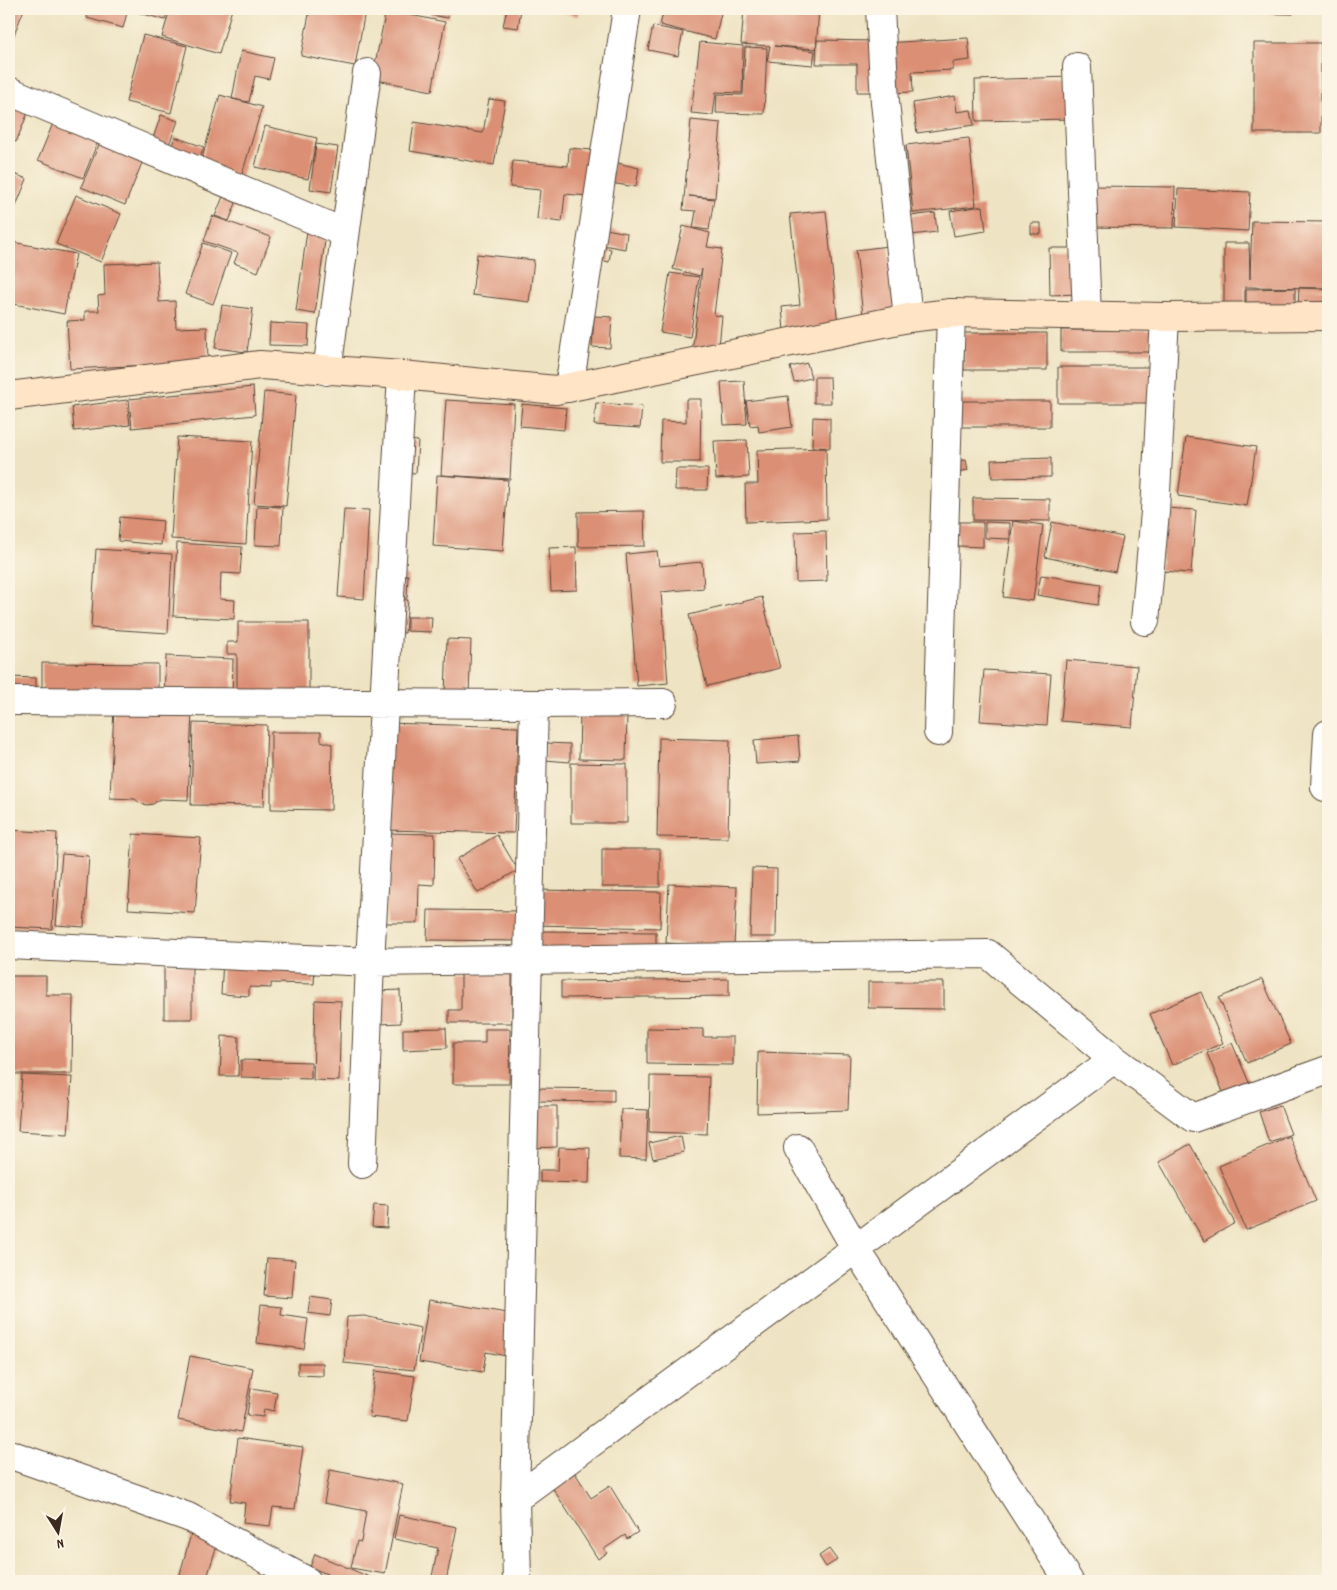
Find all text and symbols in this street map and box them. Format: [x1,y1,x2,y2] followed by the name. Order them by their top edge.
[32,1508,82,1558] north arrow
[55,1532,65,1553] text: N

